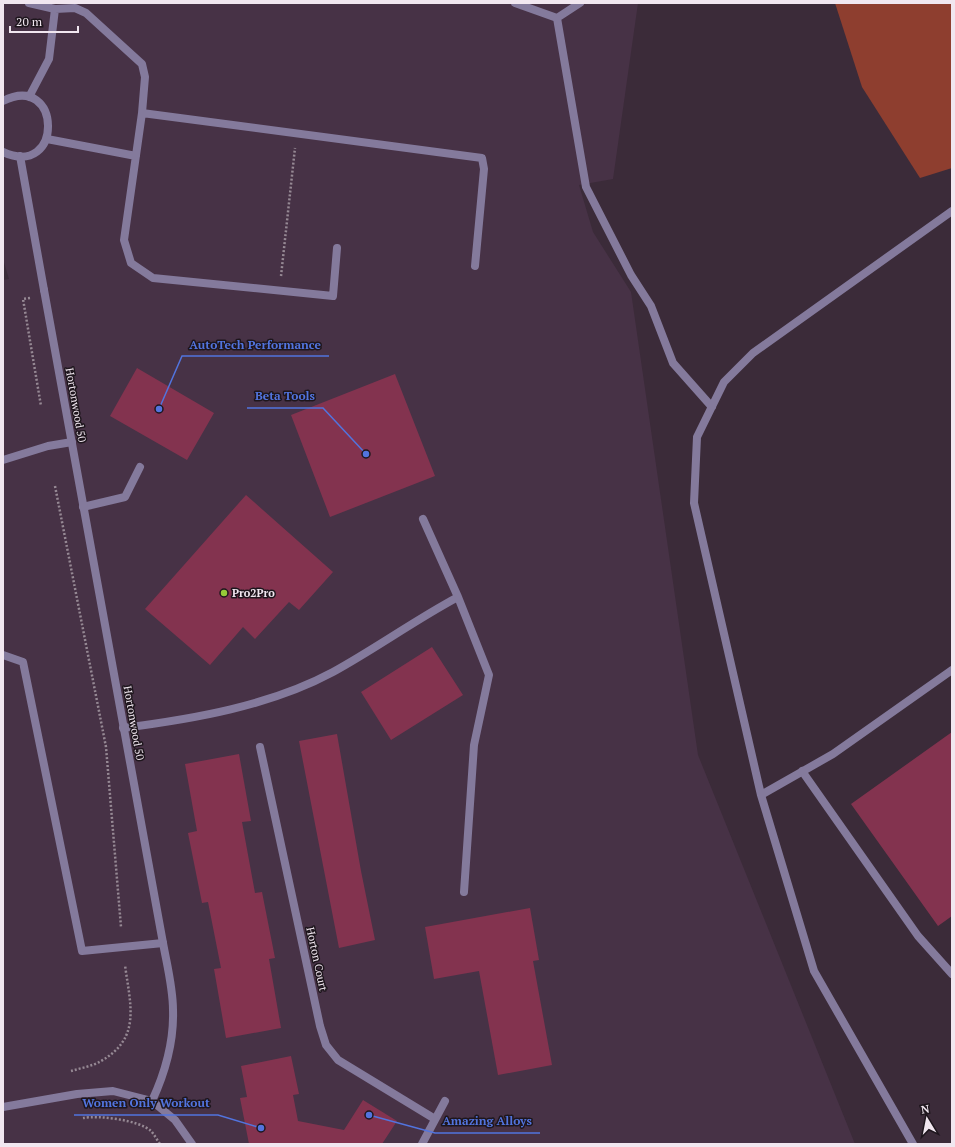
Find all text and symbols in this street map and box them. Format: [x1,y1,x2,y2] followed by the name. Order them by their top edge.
[10,8,78,34] scale bar
[16,14,43,29] text: 20 m
[182,332,329,356] callout: AutoTech Performance
[189,337,321,352] text: AutoTech Performance
[63,367,89,444] street label: Hortonwood 50
[247,384,323,408] callout: Beta Tools
[255,388,316,403] text: Beta Tools
[232,586,275,600] place label: Pro2Pro
[219,588,229,598] marker: Pro2Pro
[121,685,147,762] street label: Hortonwood 50
[303,926,331,992] street label: Horton Court
[74,1091,218,1115] callout: Women Only Workout
[82,1095,210,1110] text: Women Only Workout
[907,1099,947,1139] north arrow
[920,1101,931,1117] text: N
[435,1109,540,1133] callout: Amazing Alloys
[442,1113,532,1128] text: Amazing Alloys

